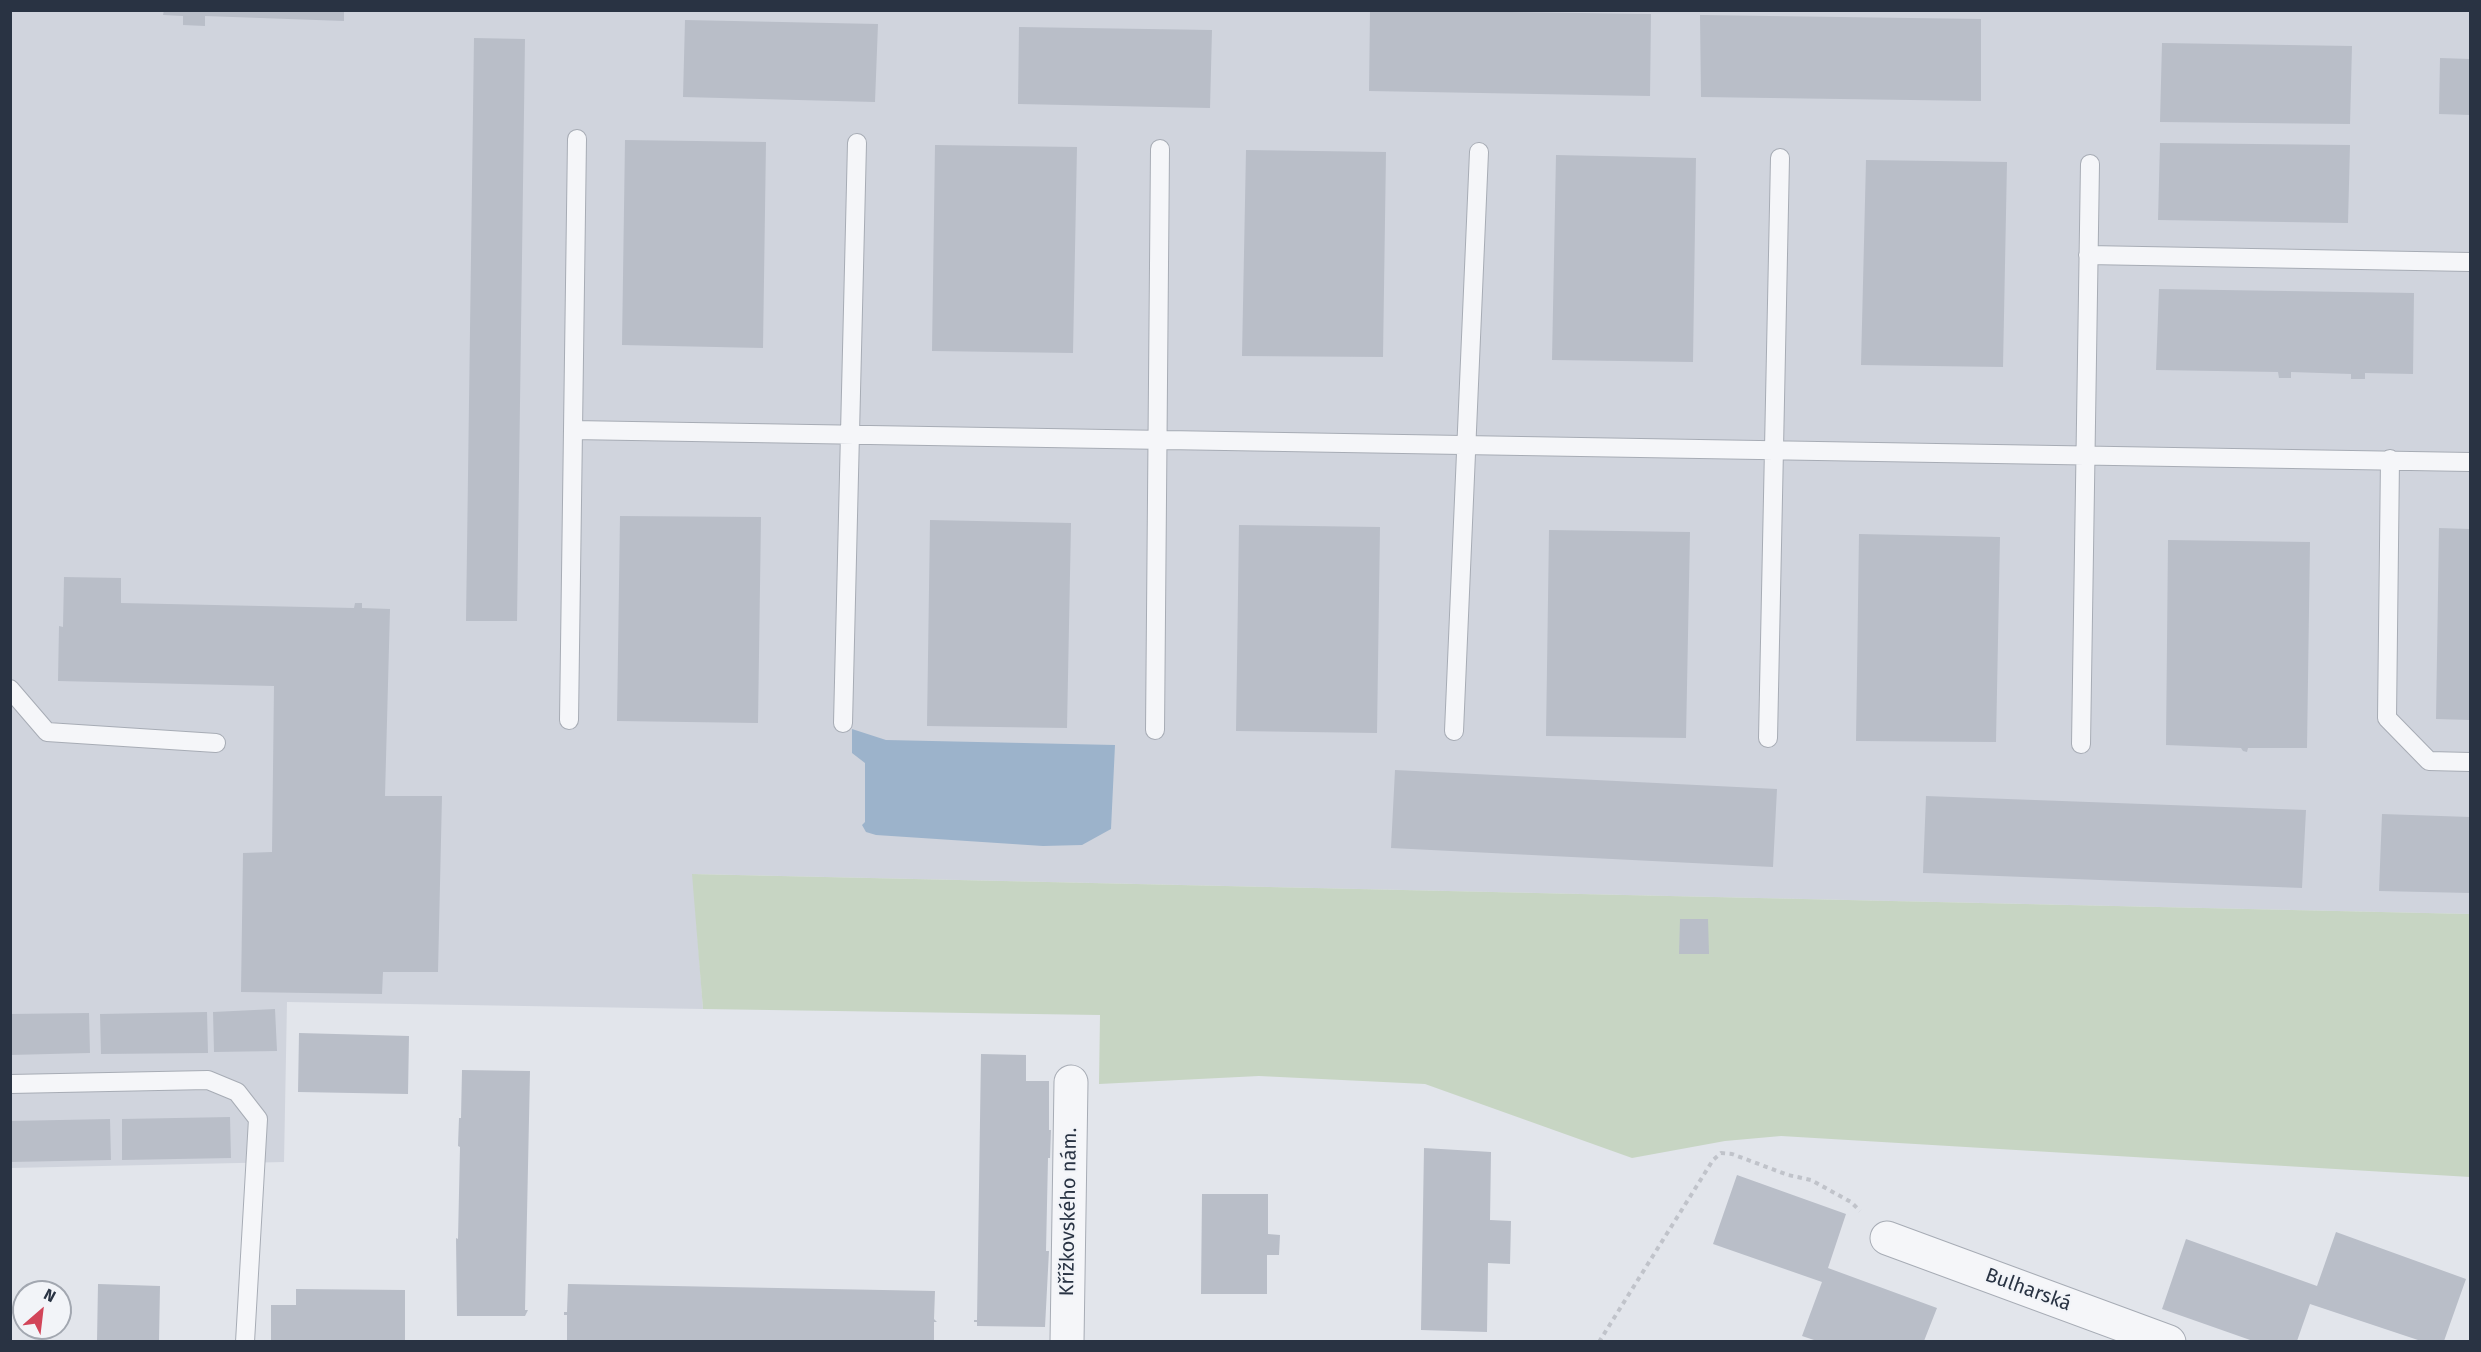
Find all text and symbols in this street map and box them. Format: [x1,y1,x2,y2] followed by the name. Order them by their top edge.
[1056,1127,1082,1297] street label: Křížkovského nám.
[1982,1263,2074,1317] street label: Bulharská
[12,1280,72,1340] north arrow
[41,1285,59,1306] text: N

